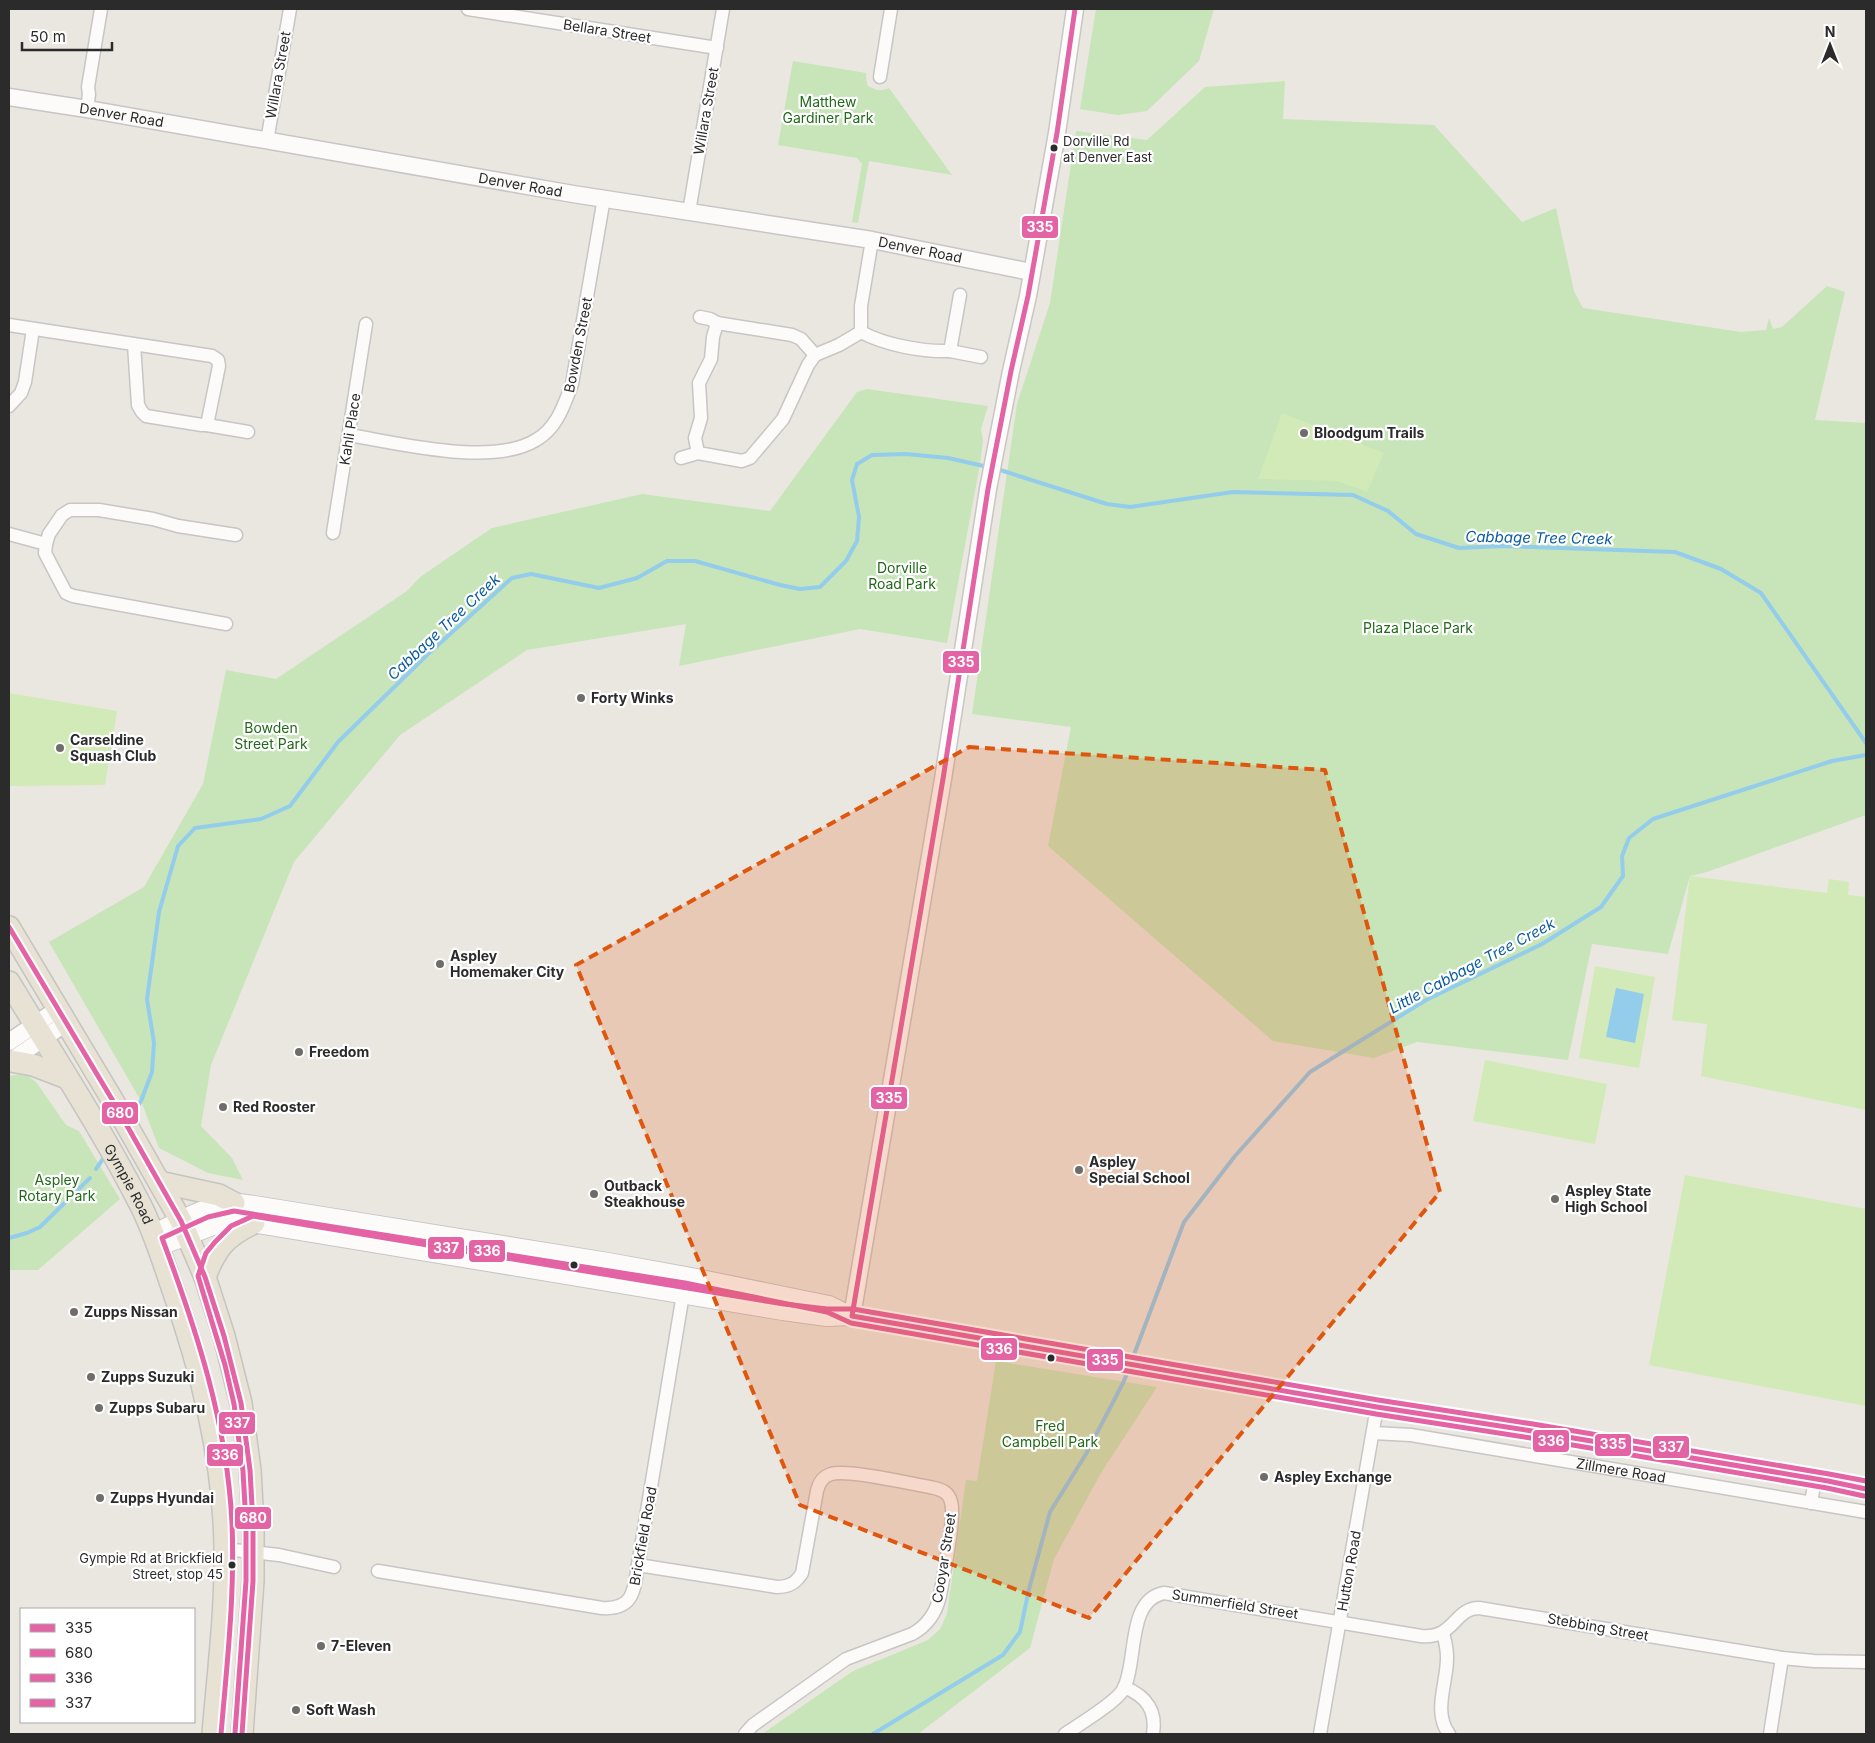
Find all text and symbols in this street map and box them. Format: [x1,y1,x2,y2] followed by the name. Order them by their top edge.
[562,15,653,46] street label: Bellara Street
[22,20,112,52] scale bar
[1805,20,1855,70] north arrow
[1825,23,1835,40] text: N
[30,27,66,46] text: 50 m
[261,29,294,120] street label: Willara Street
[689,65,722,156] street label: Willara Street
[783,93,874,126] park label: Matthew Gardiner Park
[78,99,165,130] street label: Denver Road
[1063,133,1152,165] place label: Dorville Rd at Denver East
[1049,143,1059,153] marker: Dorville Rd at Denver East
[477,169,564,200] street label: Denver Road
[1021,215,1059,239] line badge: 335
[1026,218,1054,235] text: 335
[877,232,964,266] street label: Denver Road
[560,295,595,394] street label: Bowden Street
[335,392,364,466] street label: Kahli Place
[1314,424,1424,441] place label: Bloodgum Trails
[1298,427,1310,439] marker: Bloodgum Trails
[1465,527,1614,548] water label: Cabbage Tree Creek
[868,559,936,592] park label: Dorville Road Park
[383,569,505,684] water label: Cabbage Tree Creek
[1363,619,1473,636] park label: Plaza Place Park
[942,650,980,674] line badge: 335
[947,653,975,670] text: 335
[591,689,674,706] place label: Forty Winks
[575,692,587,704] marker: Forty Winks
[234,719,308,752] park label: Bowden Street Park
[70,731,157,764] place label: Carseldine Squash Club
[54,742,66,754] marker: Carseldine Squash Club
[1385,913,1559,1017] water label: Little Cabbage Tree Creek
[450,947,565,980] place label: Aspley Homemaker City
[434,958,446,970] marker: Aspley Homemaker City
[309,1043,369,1060] place label: Freedom
[293,1046,305,1058] marker: Freedom
[870,1086,908,1110] line badge: 335
[875,1089,903,1106] text: 335
[233,1098,316,1115] place label: Red Rooster
[101,1101,139,1125] line badge: 680
[217,1101,229,1113] marker: Red Rooster
[106,1104,134,1121] text: 680
[101,1141,157,1227] street label: Gympie Road
[1089,1153,1190,1186] place label: Aspley Special School
[1073,1164,1085,1176] marker: Aspley Special School
[19,1171,96,1204] park label: Aspley Rotary Park
[604,1177,685,1210] place label: Outback Steakhouse
[1565,1182,1651,1215] place label: Aspley State High School
[588,1188,600,1200] marker: Outback Steakhouse
[1549,1193,1561,1205] marker: Aspley State High School
[427,1236,465,1260] line badge: 337
[433,1239,459,1256] text: 337
[468,1239,506,1263] line badge: 336
[473,1242,501,1259] text: 336
[569,1260,579,1270] unlabelled marker
[84,1303,178,1320] place label: Zupps Nissan
[68,1306,80,1318] marker: Zupps Nissan
[980,1337,1018,1361] line badge: 336
[985,1340,1013,1357] text: 336
[1086,1348,1124,1372] line badge: 335
[1091,1351,1119,1368] text: 335
[1046,1353,1056,1363] unlabelled marker
[101,1368,195,1385] place label: Zupps Suzuki
[85,1371,97,1383] marker: Zupps Suzuki
[109,1399,205,1416] place label: Zupps Subaru
[93,1402,105,1414] marker: Zupps Subaru
[218,1411,256,1435] line badge: 337
[224,1414,250,1431] text: 337
[1002,1417,1098,1450] park label: Fred Campbell Park
[1532,1429,1570,1453] line badge: 336
[1537,1432,1565,1449] text: 336
[1594,1433,1632,1457] line badge: 335
[1599,1435,1627,1452] text: 335
[1652,1435,1690,1459] line badge: 337
[1658,1438,1684,1455] text: 337
[206,1443,244,1467] line badge: 336
[211,1446,239,1463] text: 336
[1575,1454,1667,1486] street label: Zillmere Road
[1274,1468,1392,1485] place label: Aspley Exchange
[1258,1471,1270,1483] marker: Aspley Exchange
[625,1485,660,1587] street label: Brickfield Road
[110,1489,214,1506] place label: Zupps Hyundai
[94,1492,106,1504] marker: Zupps Hyundai
[234,1506,272,1530] line badge: 680
[239,1509,267,1526] text: 680
[928,1511,959,1604] street label: Cooyar Street
[1333,1529,1364,1613] street label: Hutton Road
[79,1550,223,1582] place label: Gympie Rd at Brickfield Street, stop 45
[227,1560,237,1570] marker: Gympie Rd at Brickfield Street, stop 45
[1171,1585,1300,1622] street label: Summerfield Street
[20,1608,195,1723] legend
[1546,1609,1650,1644] street label: Stebbing Street
[65,1618,93,1637] text: 335
[331,1637,391,1654] place label: 7-Eleven
[315,1640,327,1652] marker: 7-Eleven
[65,1643,93,1662] text: 680
[65,1668,93,1687] text: 336
[65,1693,92,1712] text: 337
[306,1701,376,1718] place label: Soft Wash
[290,1704,302,1716] marker: Soft Wash

